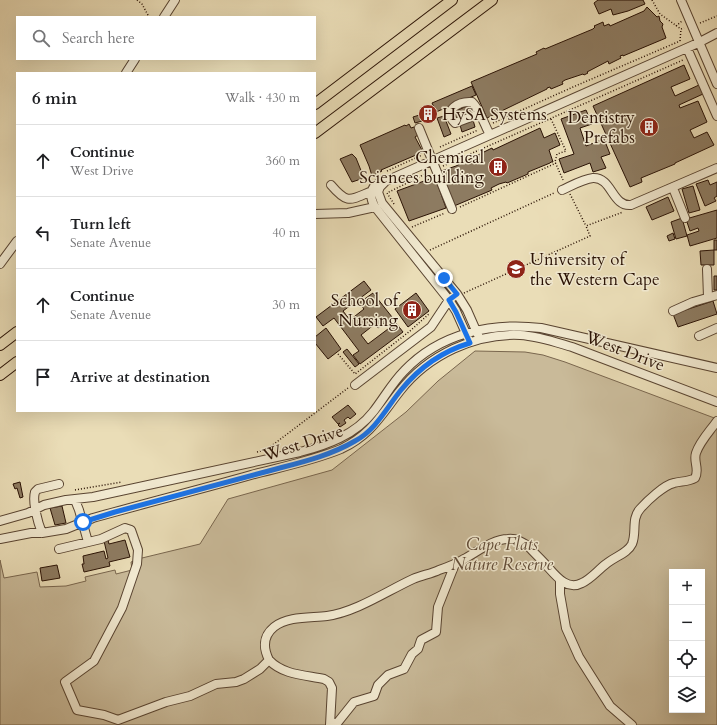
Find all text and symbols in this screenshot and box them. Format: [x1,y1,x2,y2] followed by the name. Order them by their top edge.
[16,16,316,60] search box
[30,27,52,49] icon: search
[62,28,135,48] text: Search here
[32,87,77,110] text: 6 min
[225,89,300,107] text: Walk · 430 m
[417,103,439,125] building icon: HySA Systems
[442,103,547,126] place label: HySA Systems
[567,106,635,149] place label: Dentistry Prefabs
[638,116,660,138] building icon: Dentistry Prefabs
[70,142,135,162] text: Continue
[359,146,485,189] place label: Chemical Sciences building
[32,150,54,172] icon: ahead
[266,152,300,170] text: 360 m
[487,156,509,178] building icon: Chemical Sciences building
[70,162,134,180] text: West Drive
[70,214,131,234] text: Turn left
[32,222,54,244] icon: left
[272,224,300,242] text: 40 m
[70,234,151,252] text: Senate Avenue
[530,248,660,291] place label: University of the Western Cape
[505,258,527,280] school or university icon: University of the Western Cape
[435,269,453,287] route end
[70,286,135,306] text: Continue
[331,289,401,332] place label: School of Nursing
[32,294,54,316] icon: ahead
[272,296,300,314] text: 30 m
[401,299,423,321] building icon: School of Nursing
[70,306,151,324] text: Senate Avenue
[581,325,668,377] street label: West Drive
[32,366,54,388] icon: arrive
[70,367,210,387] text: Arrive at destination
[259,419,346,467] street label: West Drive
[74,513,92,531] route start
[451,533,553,576] park label: Cape Flats Nature Reserve
[669,569,705,713] map controls
[669,569,705,605] button: +
[669,605,705,641] button: −
[669,641,705,677] button: locate
[669,677,705,713] button: layers

